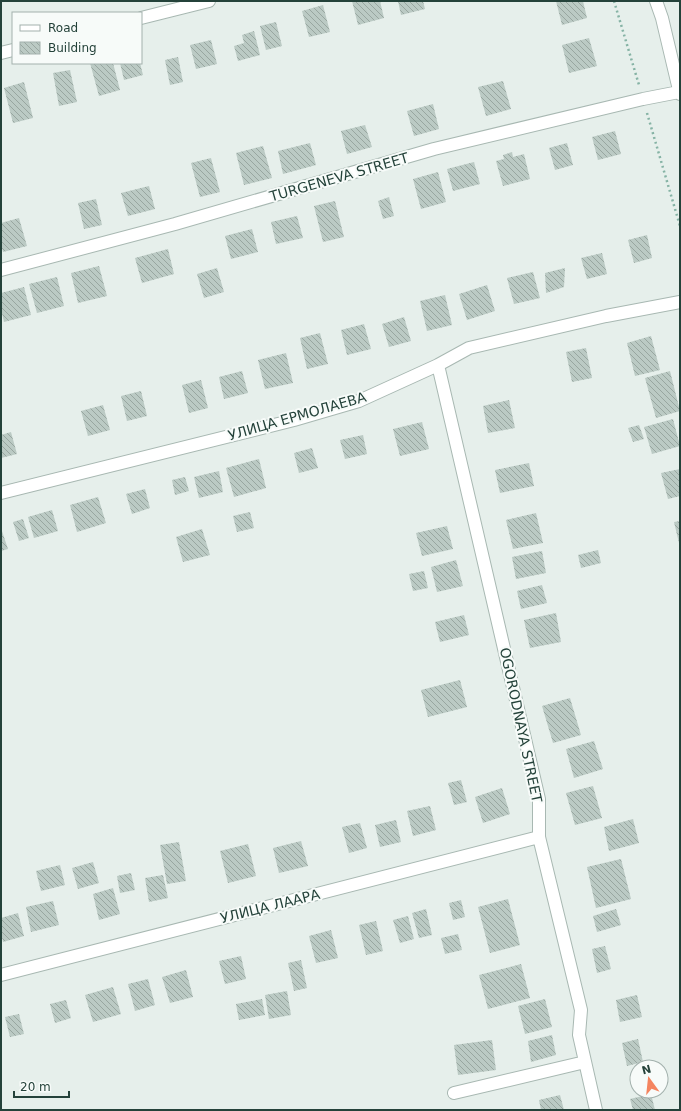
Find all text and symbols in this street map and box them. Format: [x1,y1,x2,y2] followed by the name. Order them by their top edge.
[12,12,142,64] legend
[48,21,78,35] text: Road
[48,41,97,55] text: Building
[267,149,411,205] street label: TURGENEVA STREET
[226,388,368,443] street label: УЛИЦА ЕРМОЛАЕВА
[497,646,545,805] street label: OGORODNAYA STREET
[219,886,322,926] street label: УЛИЦА ЛААРА
[629,1059,669,1099] north arrow
[640,1062,653,1077] text: N
[14,1073,69,1099] scale bar
[20,1080,51,1094] text: 20 m

